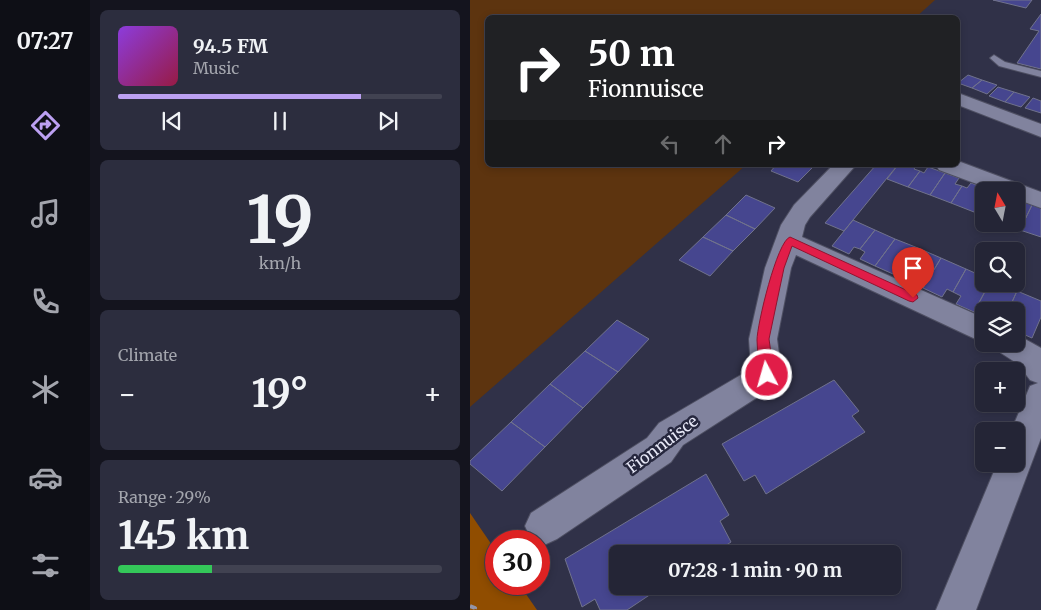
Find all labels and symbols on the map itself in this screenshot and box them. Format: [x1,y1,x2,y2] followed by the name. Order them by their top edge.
[975,182,1025,232] north arrow
[892,247,934,298] pin
[740,348,792,400] position arrow
[622,411,702,477] street label: Fionnuisce
[485,530,550,595] speed limit sign: 30

